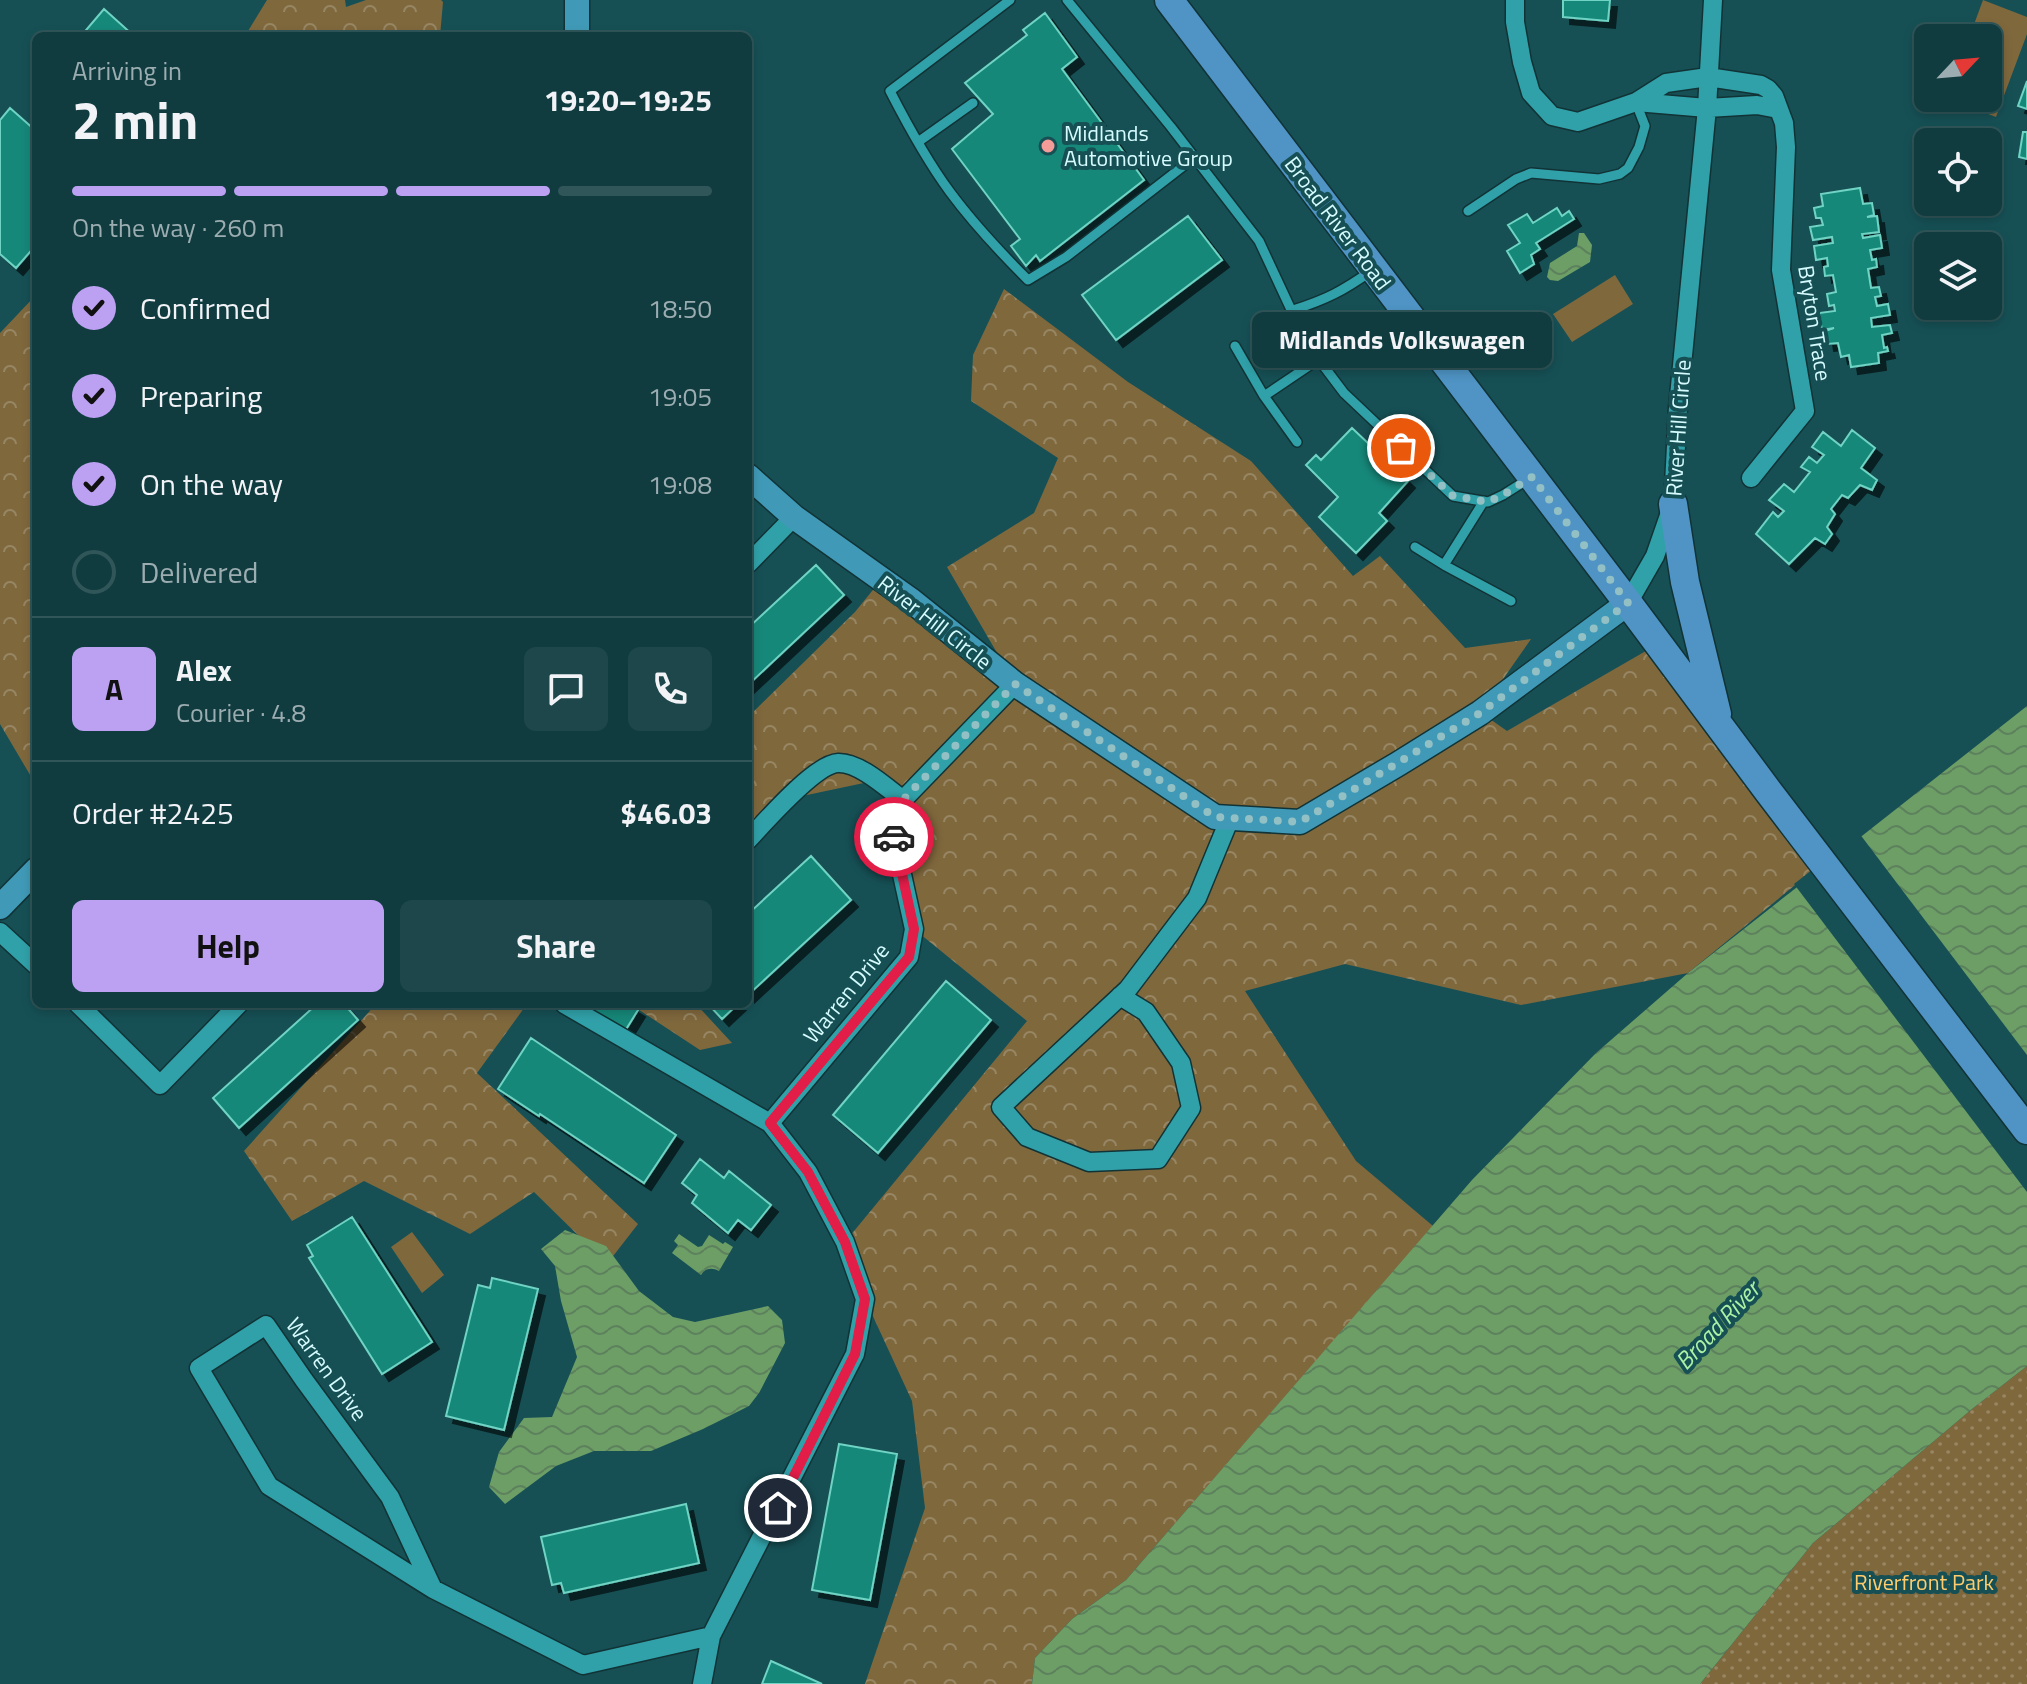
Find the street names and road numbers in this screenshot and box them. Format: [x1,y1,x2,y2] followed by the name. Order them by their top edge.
[1276,149,1400,297] street label: Broad River Road
[1789,263,1841,383] street label: Bryton Trace
[1656,359,1700,497] street label: River Hill Circle
[871,566,999,678] street label: River Hill Circle
[795,935,897,1051] street label: Warren Drive
[278,1310,376,1428] street label: Warren Drive

